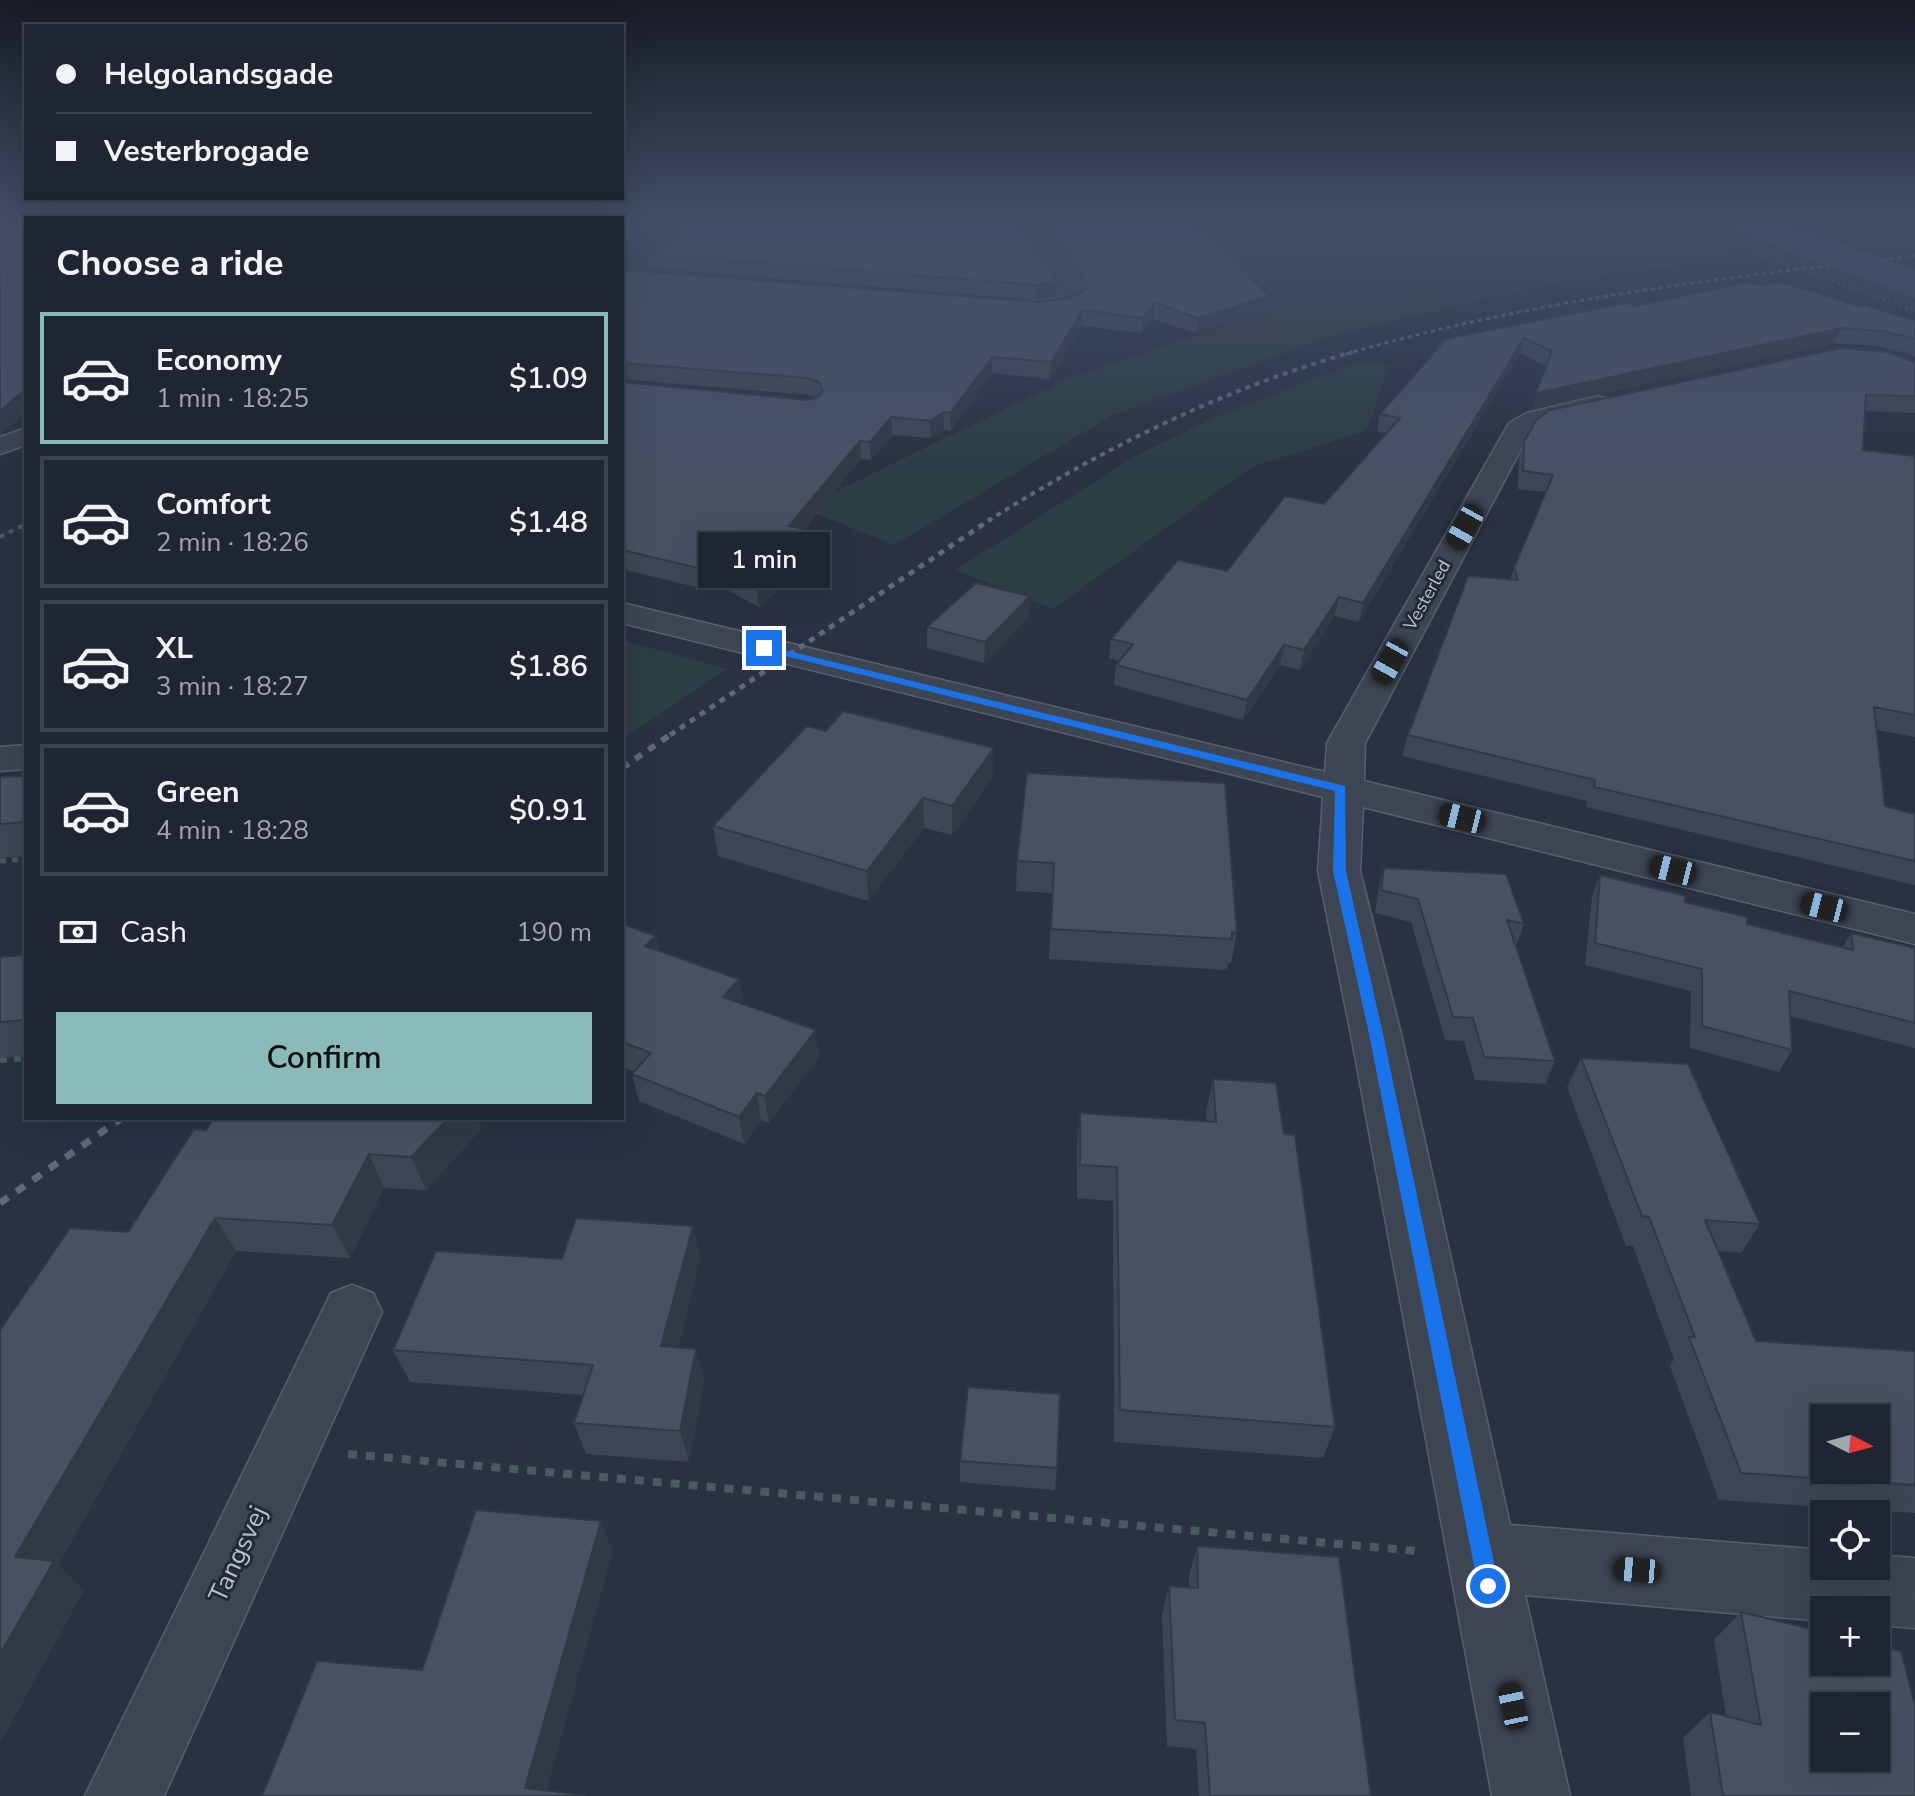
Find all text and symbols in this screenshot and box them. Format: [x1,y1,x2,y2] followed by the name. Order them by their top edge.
[104,54,333,95] text: Helgolandsgade
[104,131,309,172] text: Vesterbrogade
[56,239,284,288] text: Choose a ride
[156,340,282,381] text: Economy
[60,342,132,414] icon: car
[509,358,588,399] text: $1.09
[156,381,309,416] text: 1 min · 18:25
[156,484,271,525] text: Comfort
[60,486,132,558] icon: car
[1443,500,1487,554] car
[509,502,588,543] text: $1.48
[156,525,309,560] text: 2 min · 18:26
[698,532,830,588] callout: 1 min
[731,542,797,577] text: 1 min
[1397,555,1456,635] street label: Vesterled
[156,628,193,669] text: XL
[60,630,132,702] icon: car
[746,630,782,666] route end
[1368,635,1412,689] car
[509,646,588,687] text: $1.86
[156,669,309,704] text: 3 min · 18:27
[156,772,240,813] text: Green
[60,774,132,846] icon: car
[509,790,588,831] text: $0.91
[1436,801,1488,835] car
[156,813,309,848] text: 4 min · 18:28
[1647,853,1699,887] car
[1798,890,1850,924] car
[56,910,100,954] icon: cash
[120,912,187,953] text: Cash
[516,915,592,950] text: 190 m
[56,1012,592,1104] button: Confirm
[1810,1404,1890,1484] north arrow
[1810,1404,1890,1772] map controls
[200,1500,276,1608] street label: Tangsvej
[1810,1500,1890,1580] button: locate
[1612,1556,1662,1584] car
[1470,1568,1506,1604] route start
[1810,1596,1890,1676] button: +
[1496,1680,1530,1732] car
[1810,1692,1890,1772] button: −

